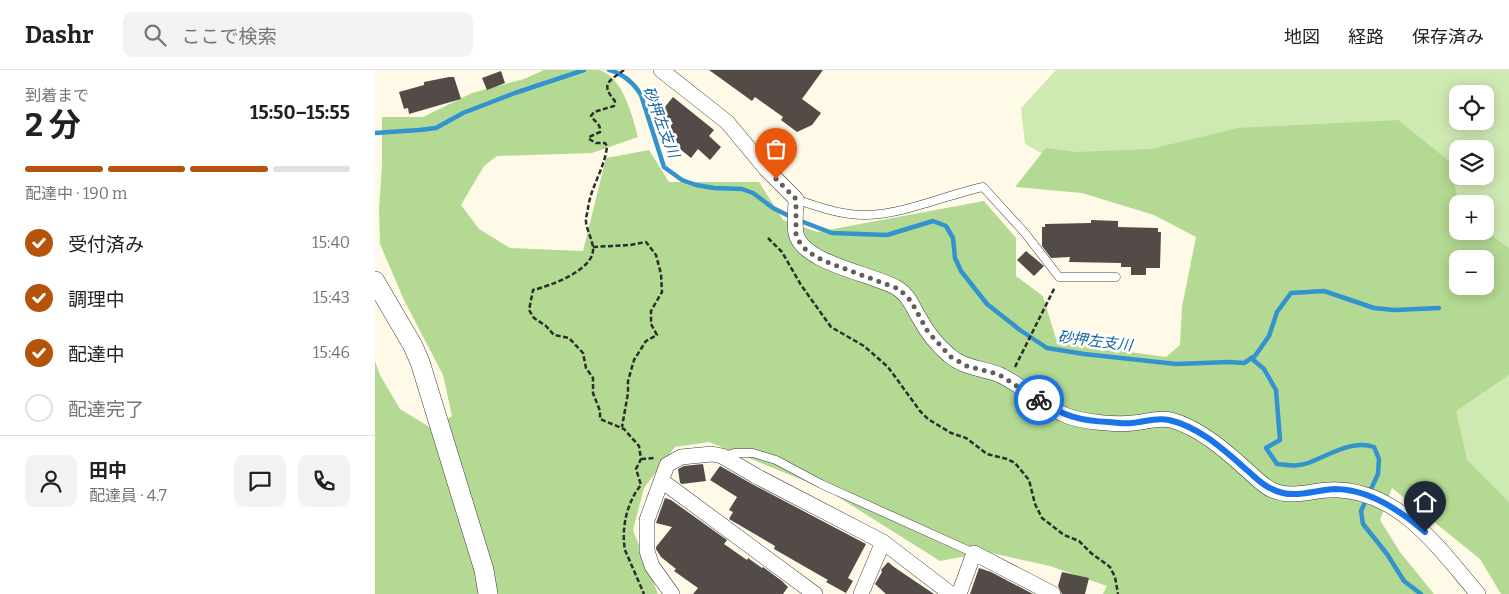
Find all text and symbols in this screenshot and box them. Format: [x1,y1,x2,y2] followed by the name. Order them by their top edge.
[123,12,473,57] search box
[25,21,93,49] text: Dashr
[141,21,169,49] icon: search
[181,25,276,48] text: ここで検索
[1284,26,1320,48] text: 地図
[1348,26,1384,48] text: 経路
[1412,26,1484,48] text: 保存済み
[639,84,684,162] water label: 砂押左支川
[1449,85,1494,295] map controls
[1449,85,1494,130] button: locate
[25,86,89,105] text: 到着まで
[250,101,350,124] text: 15:50–15:55
[25,106,81,144] text: 2 分
[755,128,797,179] pin
[762,135,790,163] icon: bag
[1449,140,1494,185] button: layers
[25,184,127,203] text: 配達中 · 190 m
[1449,195,1494,240] button: +
[25,229,53,257] icon: check
[68,233,144,256] text: 受付済み
[312,233,350,252] text: 15:40
[1449,250,1494,295] button: −
[25,284,53,312] icon: check
[68,288,125,311] text: 調理中
[313,288,350,307] text: 15:43
[1057,327,1135,355] water label: 砂押左支川
[25,339,53,367] icon: check
[68,343,125,366] text: 配達中
[313,343,350,362] text: 15:46
[1014,375,1064,425] courier
[1025,386,1053,414] icon: bike
[68,398,144,421] text: 配達完了
[25,455,77,507] button: person
[234,455,286,507] button: chat
[298,455,350,507] button: phone
[89,459,127,482] text: 田中
[1404,481,1446,532] pin
[89,486,167,505] text: 配達員 · 4.7
[1411,488,1439,516] icon: home

